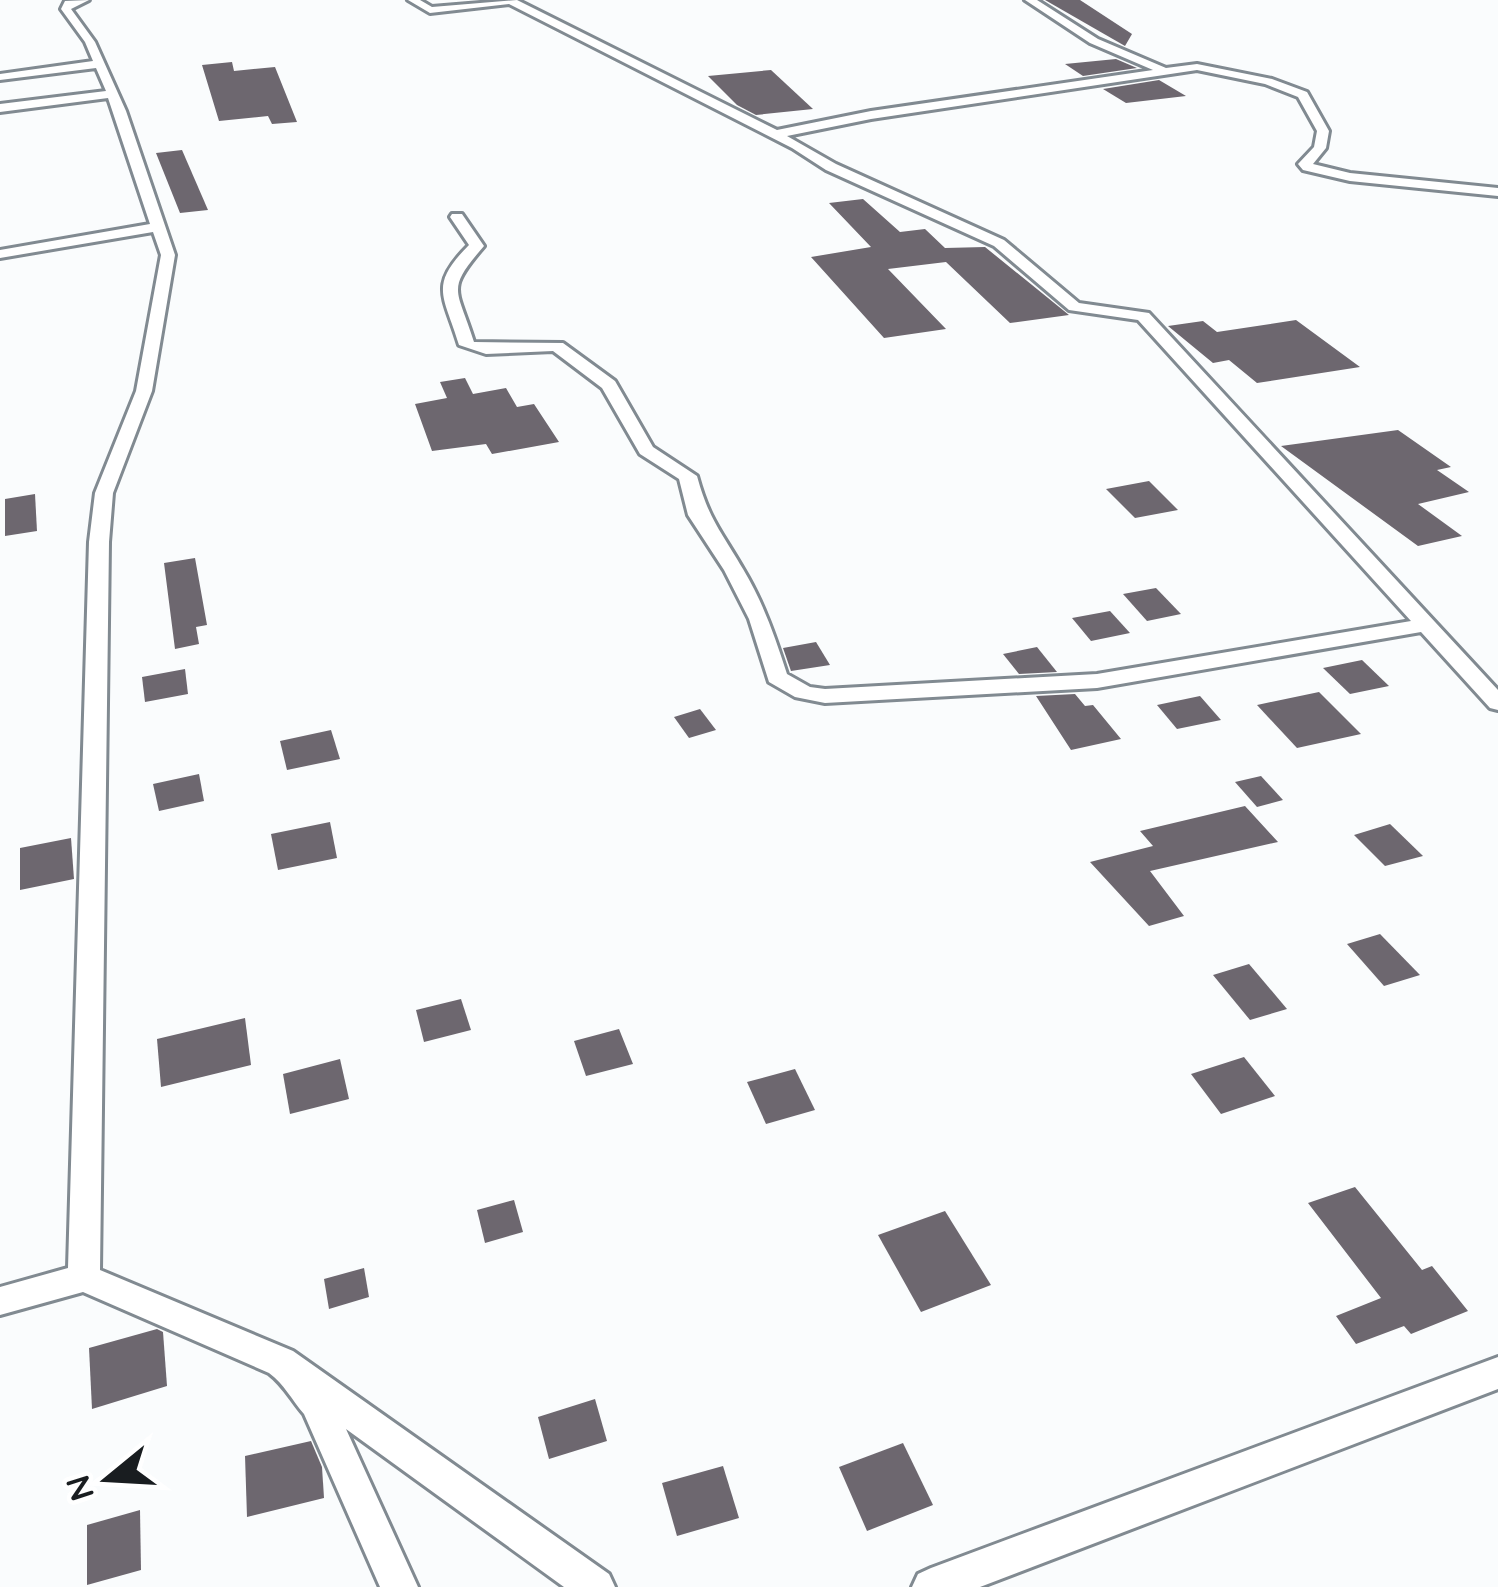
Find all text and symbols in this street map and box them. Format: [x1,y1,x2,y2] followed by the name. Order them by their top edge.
[48,1419,168,1539] north arrow
[56,1471,102,1506] text: N

